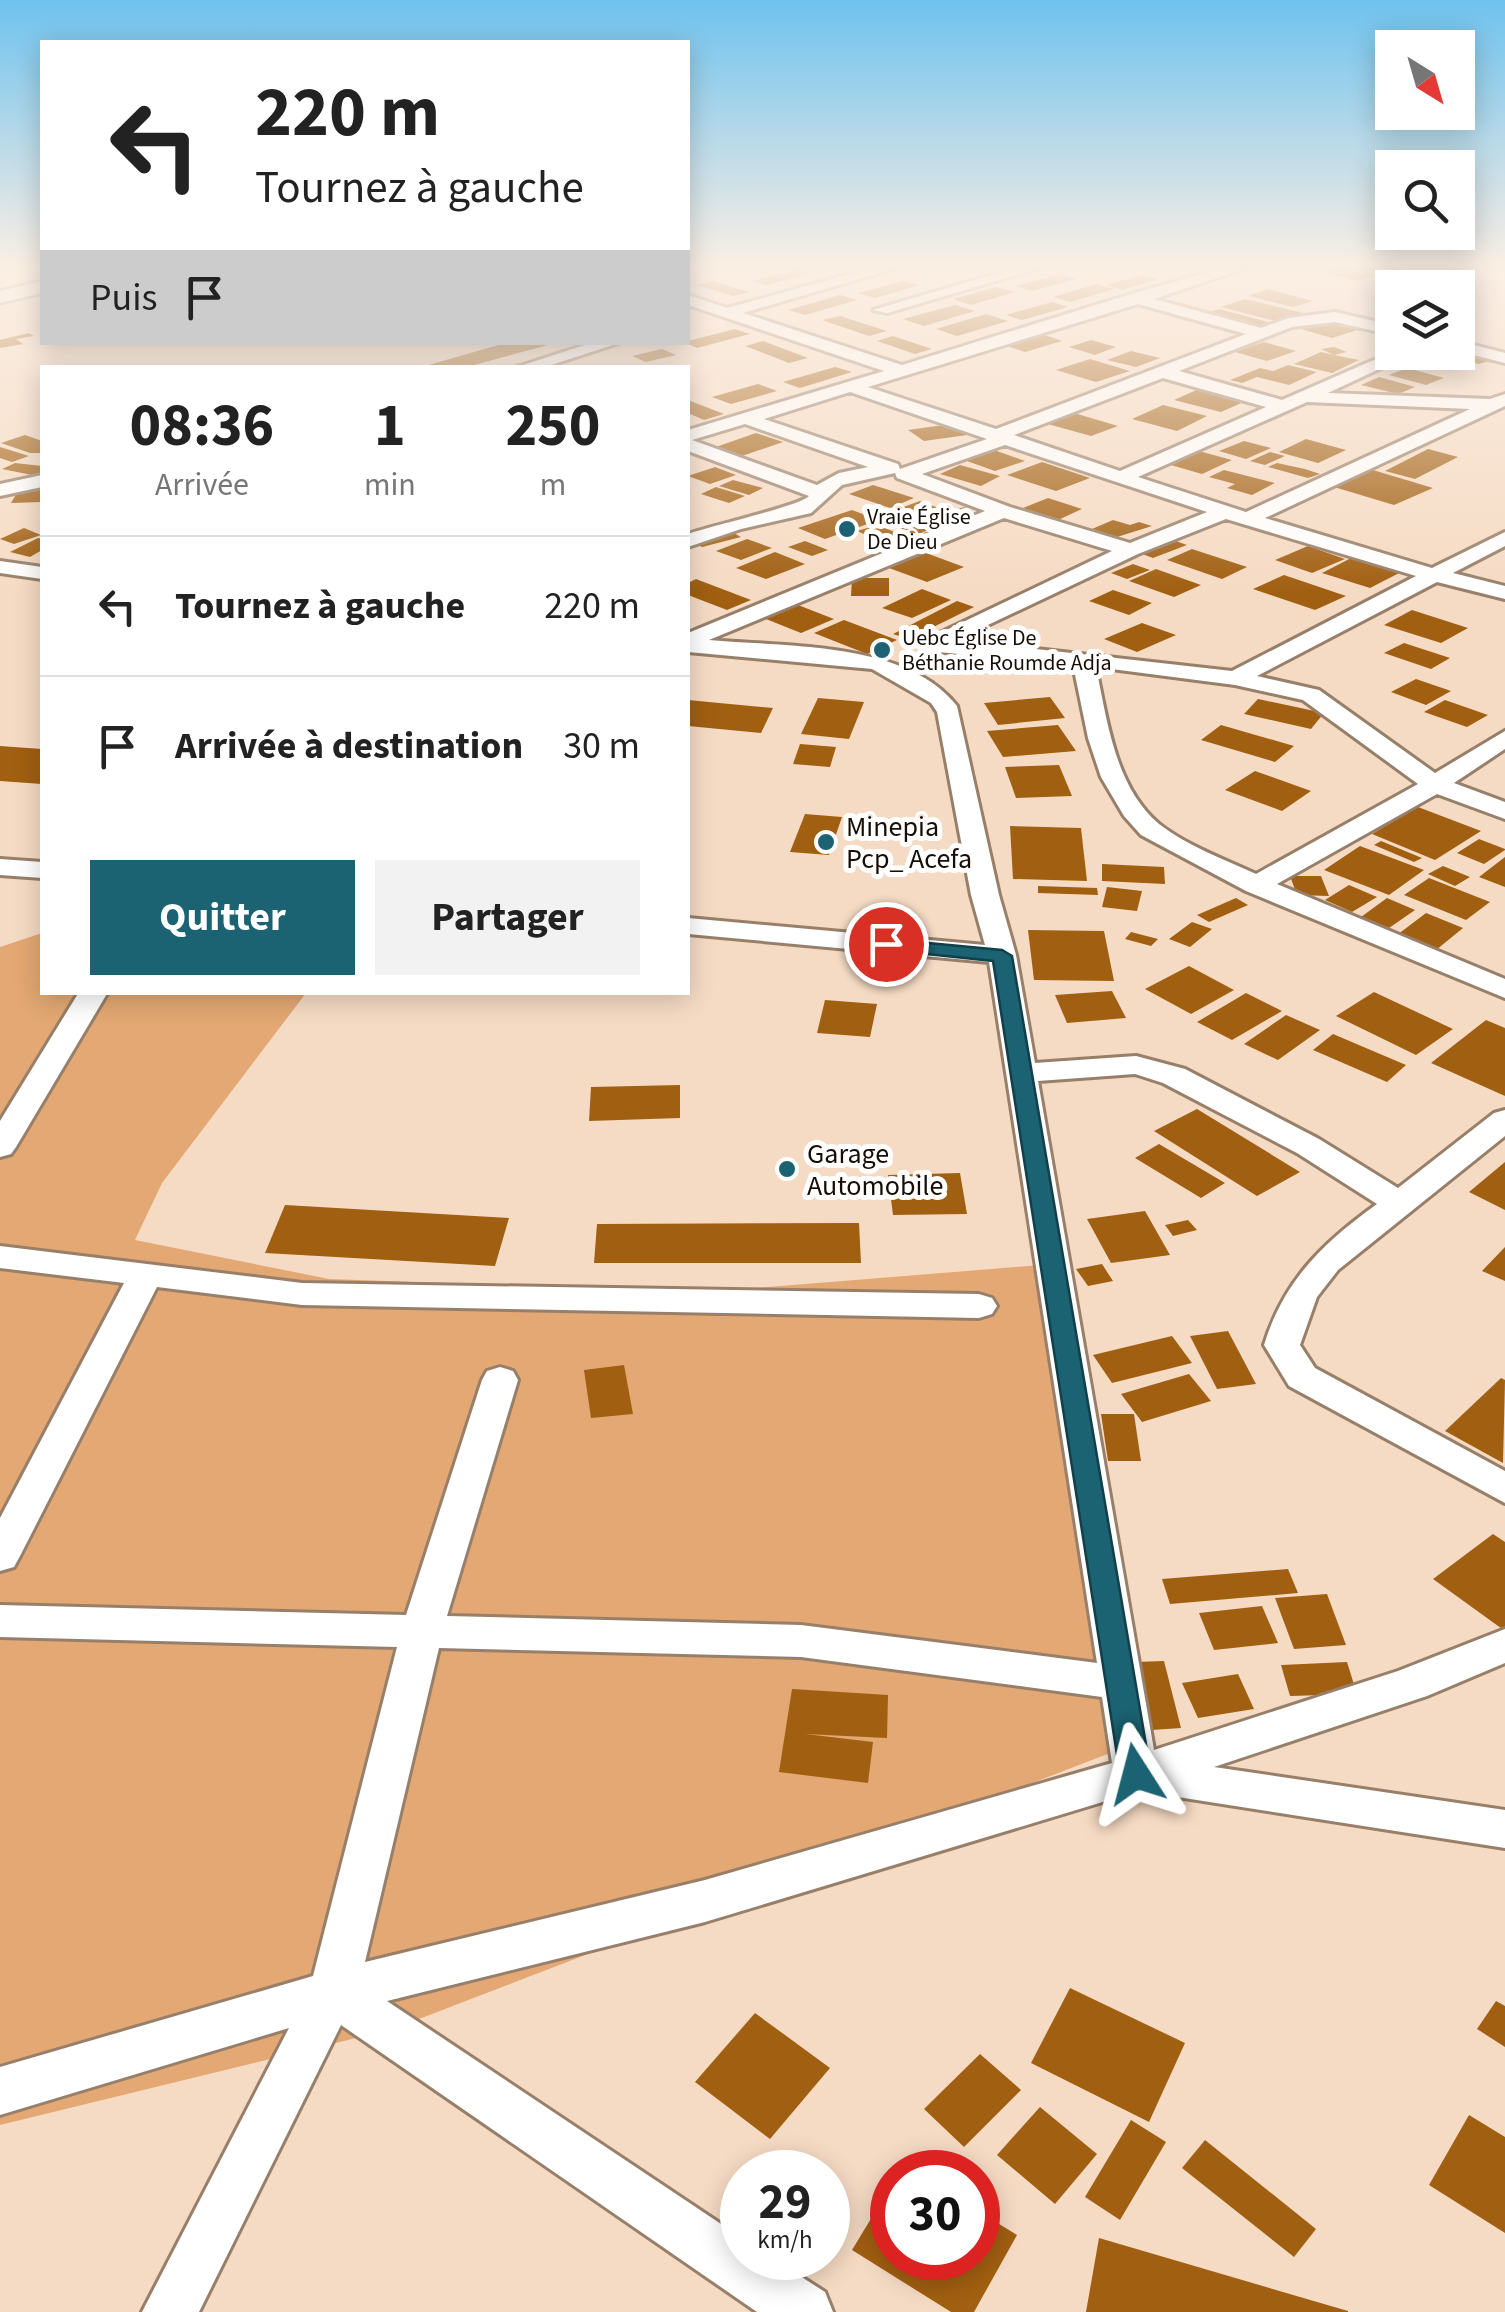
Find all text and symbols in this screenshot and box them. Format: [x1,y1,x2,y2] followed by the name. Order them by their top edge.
[1375,30,1475,130] north arrow
[1375,30,1475,370] map controls
[255,63,440,163] text: 220 m
[90,80,220,210] icon: left
[1375,150,1475,250] button: search
[255,156,584,220] text: Tournez à gauche
[177,270,232,325] icon: arrive
[1375,270,1475,370] button: layers
[90,271,157,325] text: Puis
[130,384,274,469] text: 08:36
[374,384,406,469] text: 1
[505,384,600,469] text: 250
[155,462,249,508] text: Arrivée
[364,462,416,508] text: min
[540,462,566,508] text: m
[867,501,971,558] place label: Vraie Église De Dieu
[836,518,858,540] marker: Vraie Église De Dieu
[90,579,145,634] icon: left
[175,579,465,633] text: Tournez à gauche
[544,579,640,633] text: 220 m
[902,622,1112,679] place label: Uebc Église De Béthanie Roumde Adja
[871,639,893,661] marker: Uebc Église De Béthanie Roumde Adja
[90,719,145,774] icon: arrive
[175,719,523,773] text: Arrivée à destination
[563,719,640,773] text: 30 m
[846,807,972,879] place label: Minepia Pcp_ Acefa
[815,831,837,853] marker: Minepia Pcp_ Acefa
[90,860,355,975] button: Quitter
[375,860,640,975] button: Partager
[844,902,929,987] pin
[859,917,914,972] icon: arrive
[807,1134,943,1206] place label: Garage Automobile
[776,1158,798,1180] marker: Garage Automobile
[1084,1722,1188,1826] position arrow
[870,2150,1000,2280] speed limit sign: 30
[759,2167,811,2238] text: 29
[757,2222,813,2258] text: km/h

